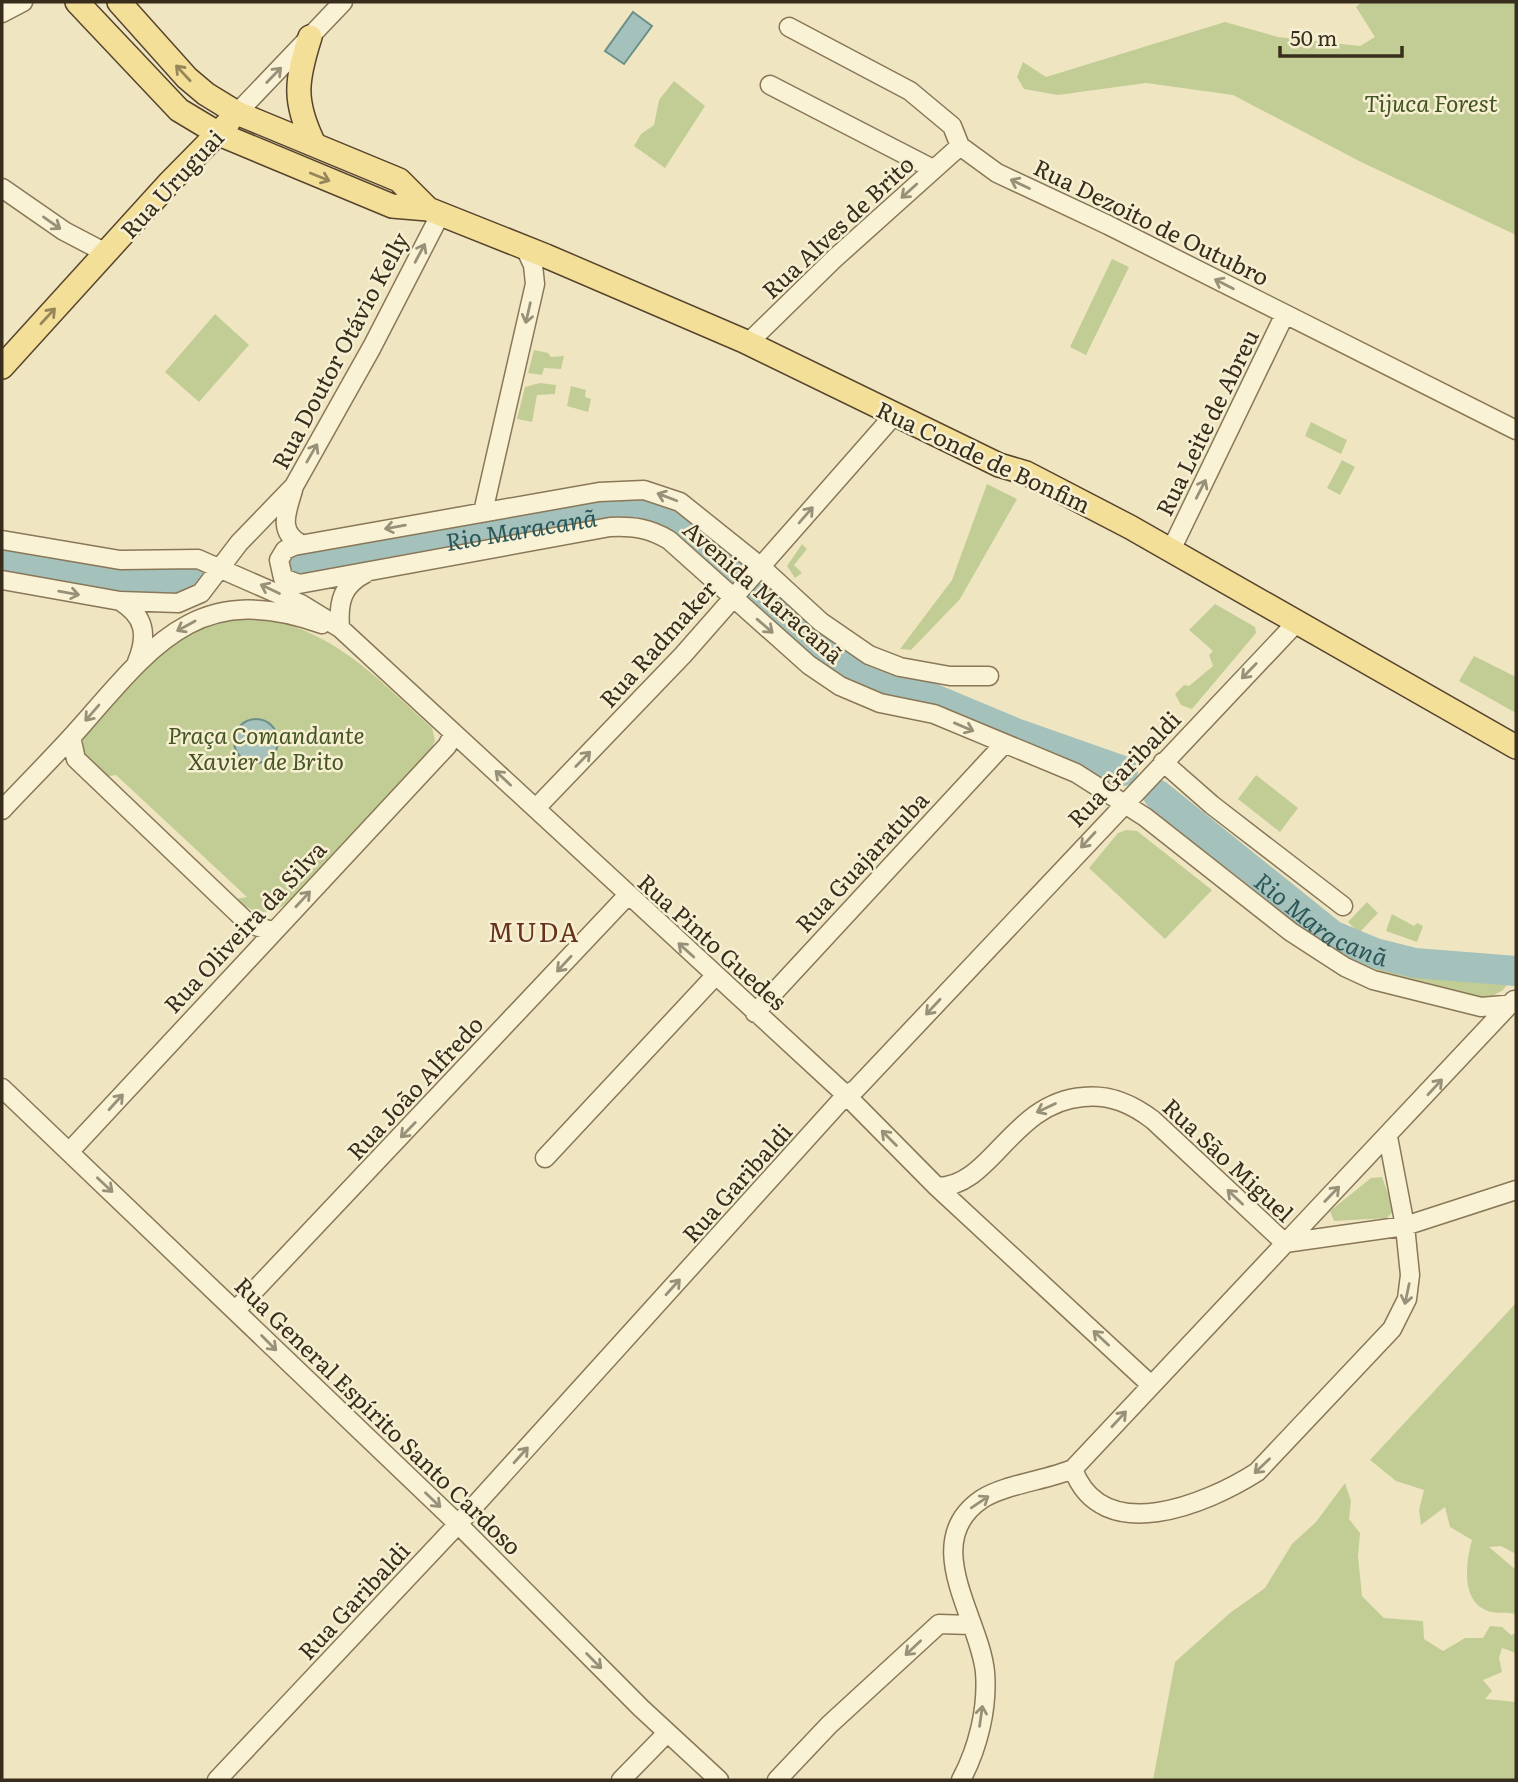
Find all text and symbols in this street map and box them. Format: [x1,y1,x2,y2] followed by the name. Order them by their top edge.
[1280,14,1402,58] scale bar
[1290,21,1337,52] text: 50 m
[174,65,191,82] one-way arrow
[265,66,282,83] one-way arrow
[1364,85,1498,119] park label: Tijuca Forest
[111,121,231,245] street label: Rua Uruguai
[753,146,921,306] street label: Rua Alves de Brito
[1028,149,1276,293] street label: Rua Dezoito de Outubro
[308,171,330,184] one-way arrow
[1010,177,1031,190] one-way arrow
[900,183,918,199] one-way arrow
[42,216,61,230] one-way arrow
[262,225,416,474] street label: Rua Doutor Otávio Kelly
[413,243,427,263] one-way arrow
[1214,276,1235,290] one-way arrow
[521,301,535,324] one-way arrow
[40,307,56,325] one-way arrow
[1146,323,1266,521] street label: Rua Leite de Abreu
[871,391,1097,521] street label: Rua Conde de Bonfim
[306,443,320,463] one-way arrow
[1195,479,1209,500] one-way arrow
[656,489,678,502] one-way arrow
[442,498,599,558] water label: Rio Maracanã
[798,507,814,525] one-way arrow
[676,512,852,671] street label: Avenida Maracanã
[384,521,406,535] one-way arrow
[591,572,724,714] street label: Rua Radmaker
[260,582,281,595] one-way arrow
[57,587,80,600] one-way arrow
[756,618,774,634] one-way arrow
[176,619,196,633] one-way arrow
[1241,662,1258,679] one-way arrow
[1059,702,1188,834] street label: Rua Garibaldi
[84,704,100,722] one-way arrow
[167,717,365,777] park label: Praça Comandante Xavier de Brito
[952,722,974,735] one-way arrow
[574,751,591,768] one-way arrow
[495,769,512,786] one-way arrow
[786,782,936,939] street label: Rua Guajaratuba
[1080,831,1096,849] one-way arrow
[155,832,333,1020] street label: Rua Oliveira da Silva
[1248,863,1392,973] water label: Rio Maracanã
[631,865,795,1017] street label: Rua Pinto Guedes
[294,890,311,907] one-way arrow
[488,911,580,950] district label: MUDA
[677,942,695,958] one-way arrow
[555,955,572,972] one-way arrow
[924,998,941,1015] one-way arrow
[338,1007,490,1167] street label: Rua João Alfredo
[1427,1078,1443,1096] one-way arrow
[1156,1089,1302,1229] street label: Rua São Miguel
[107,1094,124,1111] one-way arrow
[1036,1102,1057,1115] one-way arrow
[673,1115,799,1249] street label: Rua Garibaldi
[399,1121,416,1138] one-way arrow
[880,1130,897,1147] one-way arrow
[96,1177,113,1194] one-way arrow
[1324,1186,1341,1203] one-way arrow
[1227,1188,1244,1205] one-way arrow
[228,1268,530,1562] street label: Rua General Espírito Santo Cardoso
[665,1279,682,1296] one-way arrow
[1399,1282,1413,1305] one-way arrow
[1093,1330,1110,1347] one-way arrow
[260,1334,277,1351] one-way arrow
[1111,1411,1128,1428] one-way arrow
[512,1447,528,1465] one-way arrow
[1253,1457,1270,1474] one-way arrow
[424,1492,441,1509] one-way arrow
[970,1495,989,1510] one-way arrow
[289,1533,417,1667] street label: Rua Garibaldi
[904,1640,922,1656] one-way arrow
[586,1652,603,1669] one-way arrow
[975,1705,988,1728] one-way arrow

